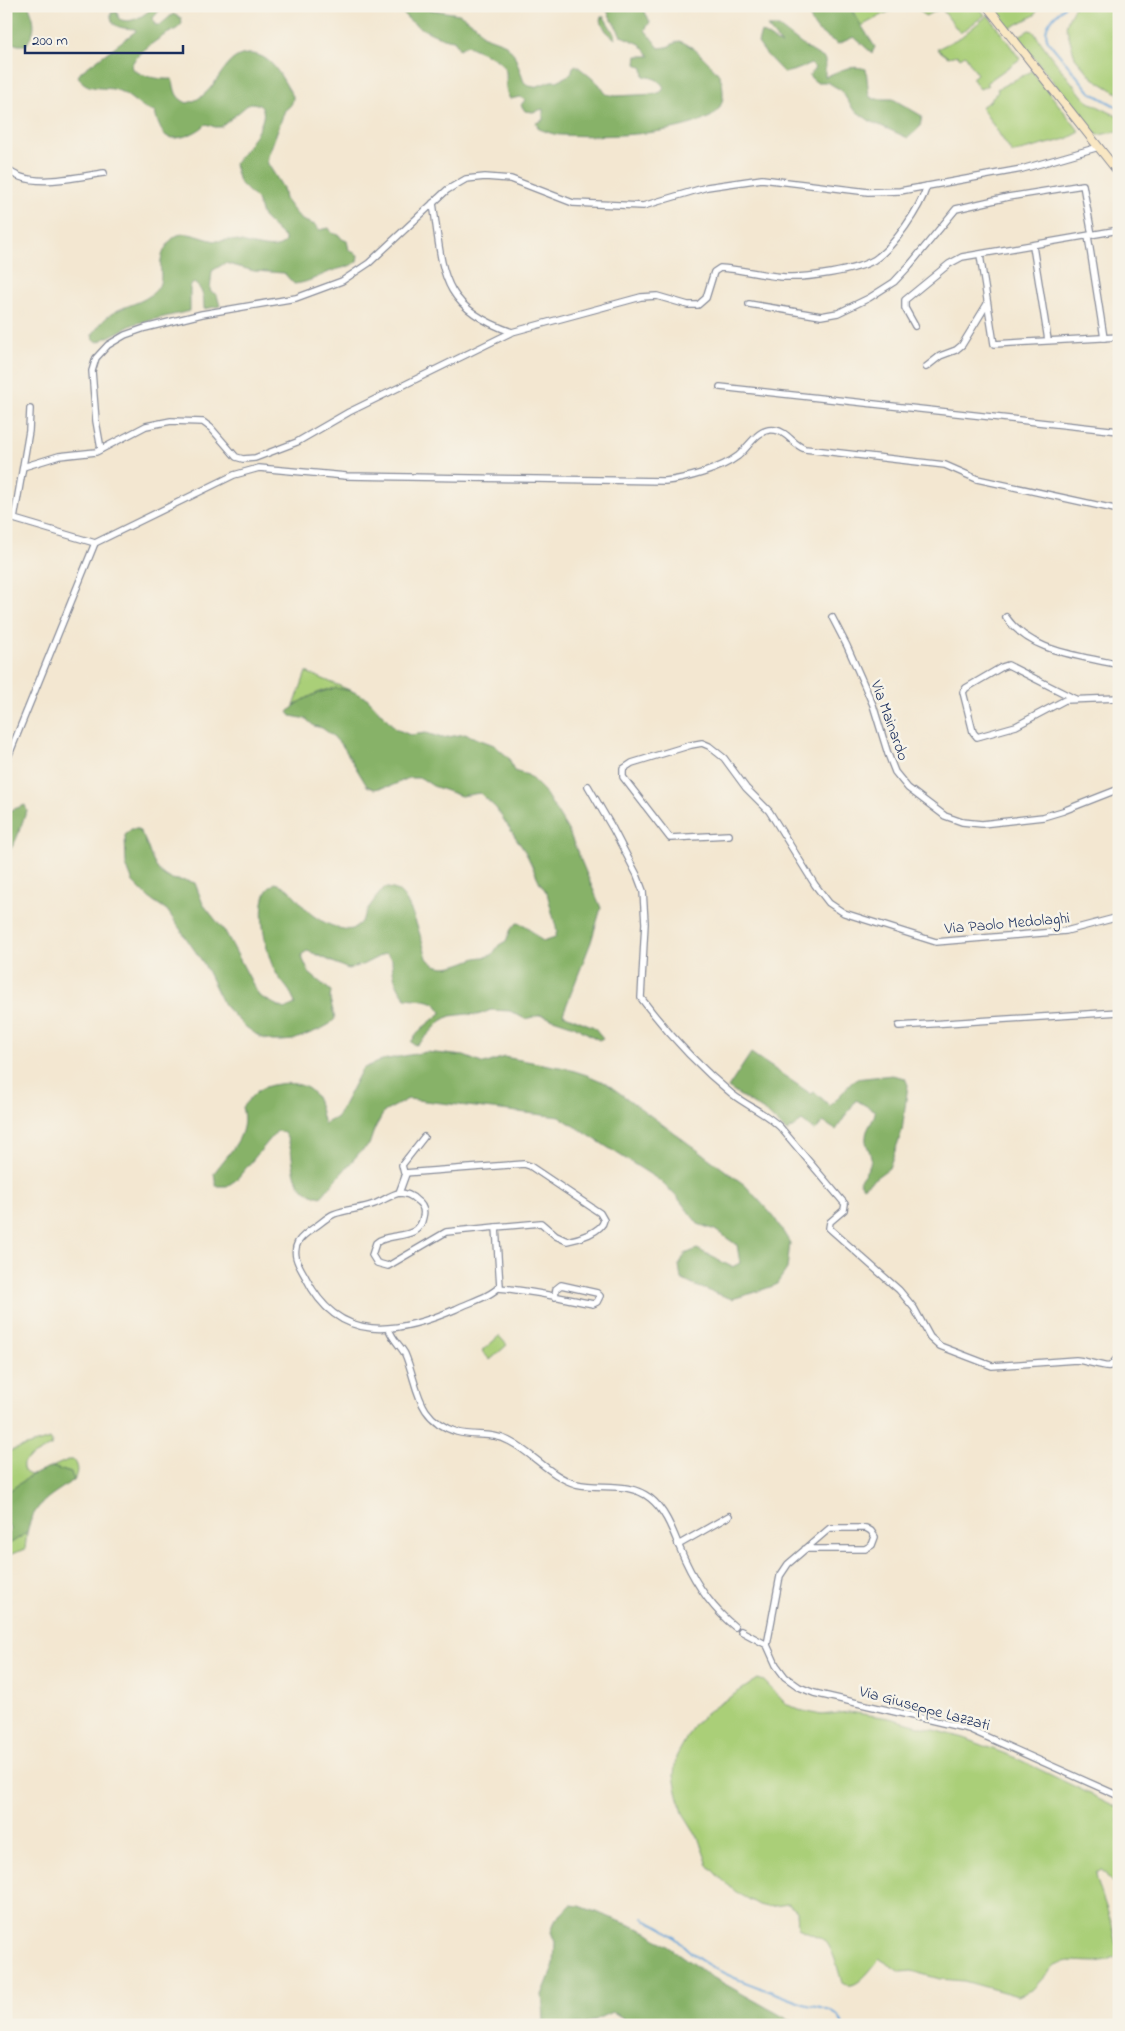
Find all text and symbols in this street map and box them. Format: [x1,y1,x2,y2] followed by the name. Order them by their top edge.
[25,22,182,54] scale bar
[32,30,68,52] text: 200 m
[863,676,915,764] street label: Via Mainardo
[943,907,1071,942] street label: Via Paolo Medolaghi
[855,1680,993,1738] street label: Via Giuseppe Lazzati

